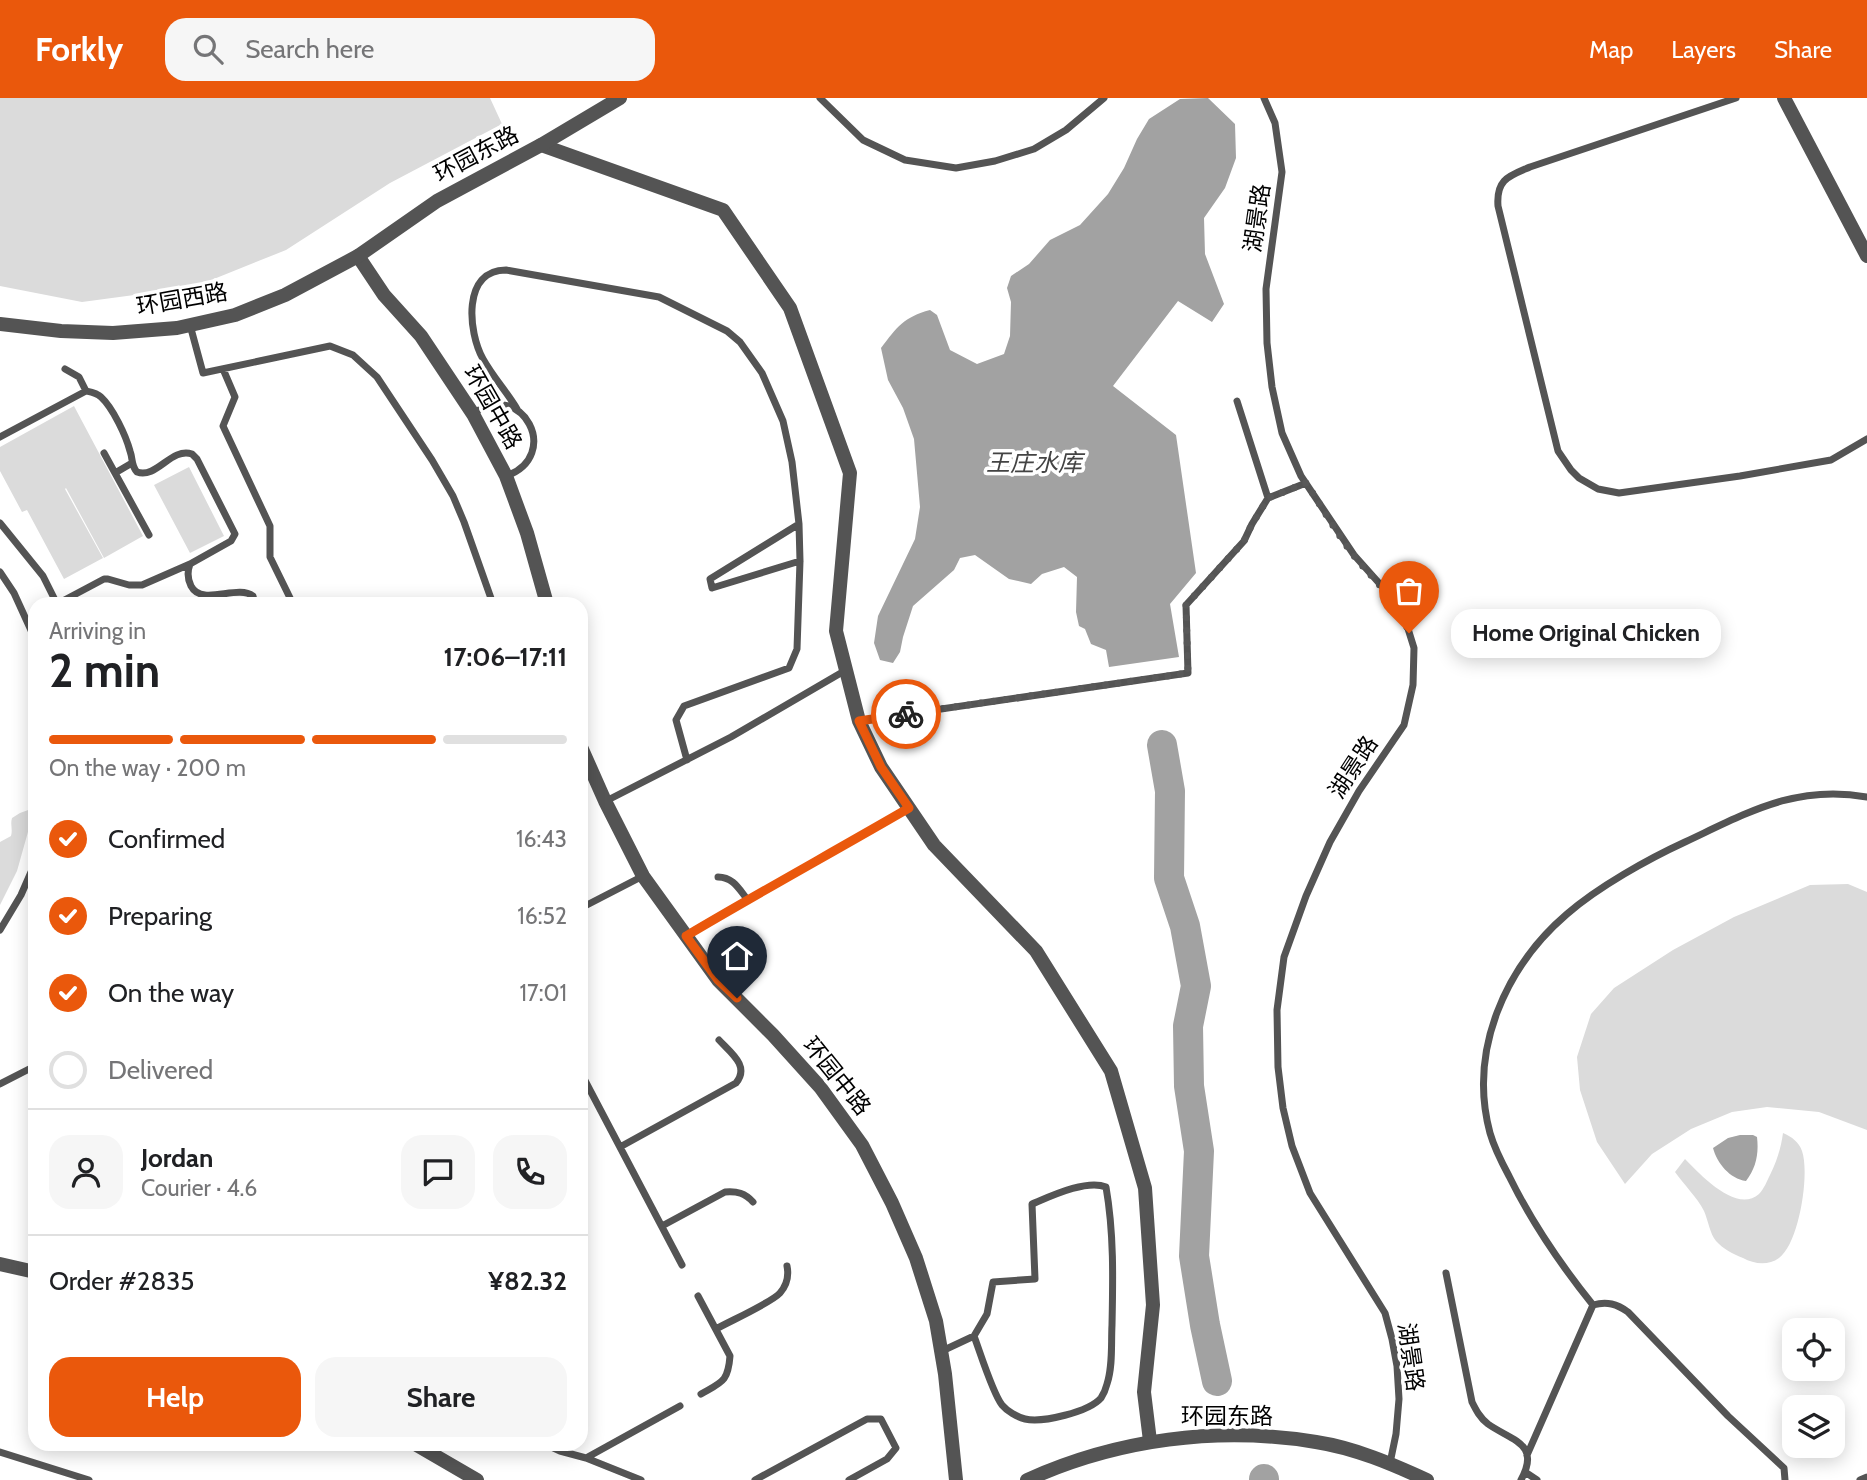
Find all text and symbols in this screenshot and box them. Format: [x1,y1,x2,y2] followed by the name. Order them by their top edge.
[165,18,655,81] search box
[35,29,123,69] text: Forkly
[189,30,227,68] icon: search
[245,33,374,65] text: Search here
[1589,35,1633,64] text: Map
[1671,35,1736,64] text: Layers
[1774,35,1832,64] text: Share
[429,120,523,188] street label: 环园东路
[1238,182,1276,254] street label: 湖景路
[134,277,230,321] street label: 环园西路
[458,360,528,454] street label: 环园中路
[986,448,1086,477] water label: 王庄水库
[1379,561,1439,633] pin
[1390,572,1428,610] icon: bag
[1451,608,1720,658] callout: Home Original Chicken
[49,617,146,645] text: Arriving in
[1472,619,1700,647] text: Home Original Chicken
[444,641,567,673] text: 17:06–17:11
[49,643,160,699] text: 2 min
[871,679,941,749] courier
[887,695,925,733] icon: bike
[1322,730,1384,804] street label: 湖景路
[49,754,246,782] text: On the way · 200 m
[49,820,87,858] icon: check
[108,823,225,855] text: Confirmed
[516,825,567,853] text: 16:43
[49,897,87,935] icon: check
[108,900,212,932] text: Preparing
[517,902,567,930] text: 16:52
[707,926,767,998] pin
[718,937,756,975] icon: home
[49,974,87,1012] icon: check
[108,977,234,1009] text: On the way
[520,979,567,1007] text: 17:01
[797,1031,877,1121] street label: 环园中路
[108,1054,213,1086] text: Delivered
[49,1135,123,1209] button: person
[401,1135,475,1209] button: chat
[493,1135,567,1209] button: phone
[141,1142,213,1174] text: Jordan
[141,1174,257,1202] text: Courier · 4.6
[49,1265,194,1297] text: Order #2835
[488,1265,567,1297] text: ¥82.32
[1782,1318,1845,1458] map controls
[1782,1318,1845,1381] button: locate
[1392,1321,1430,1393] street label: 湖景路
[49,1357,301,1437] button: Help
[315,1357,567,1437] button: Share
[1782,1395,1845,1458] button: layers
[1181,1402,1273,1430] street label: 环园东路

